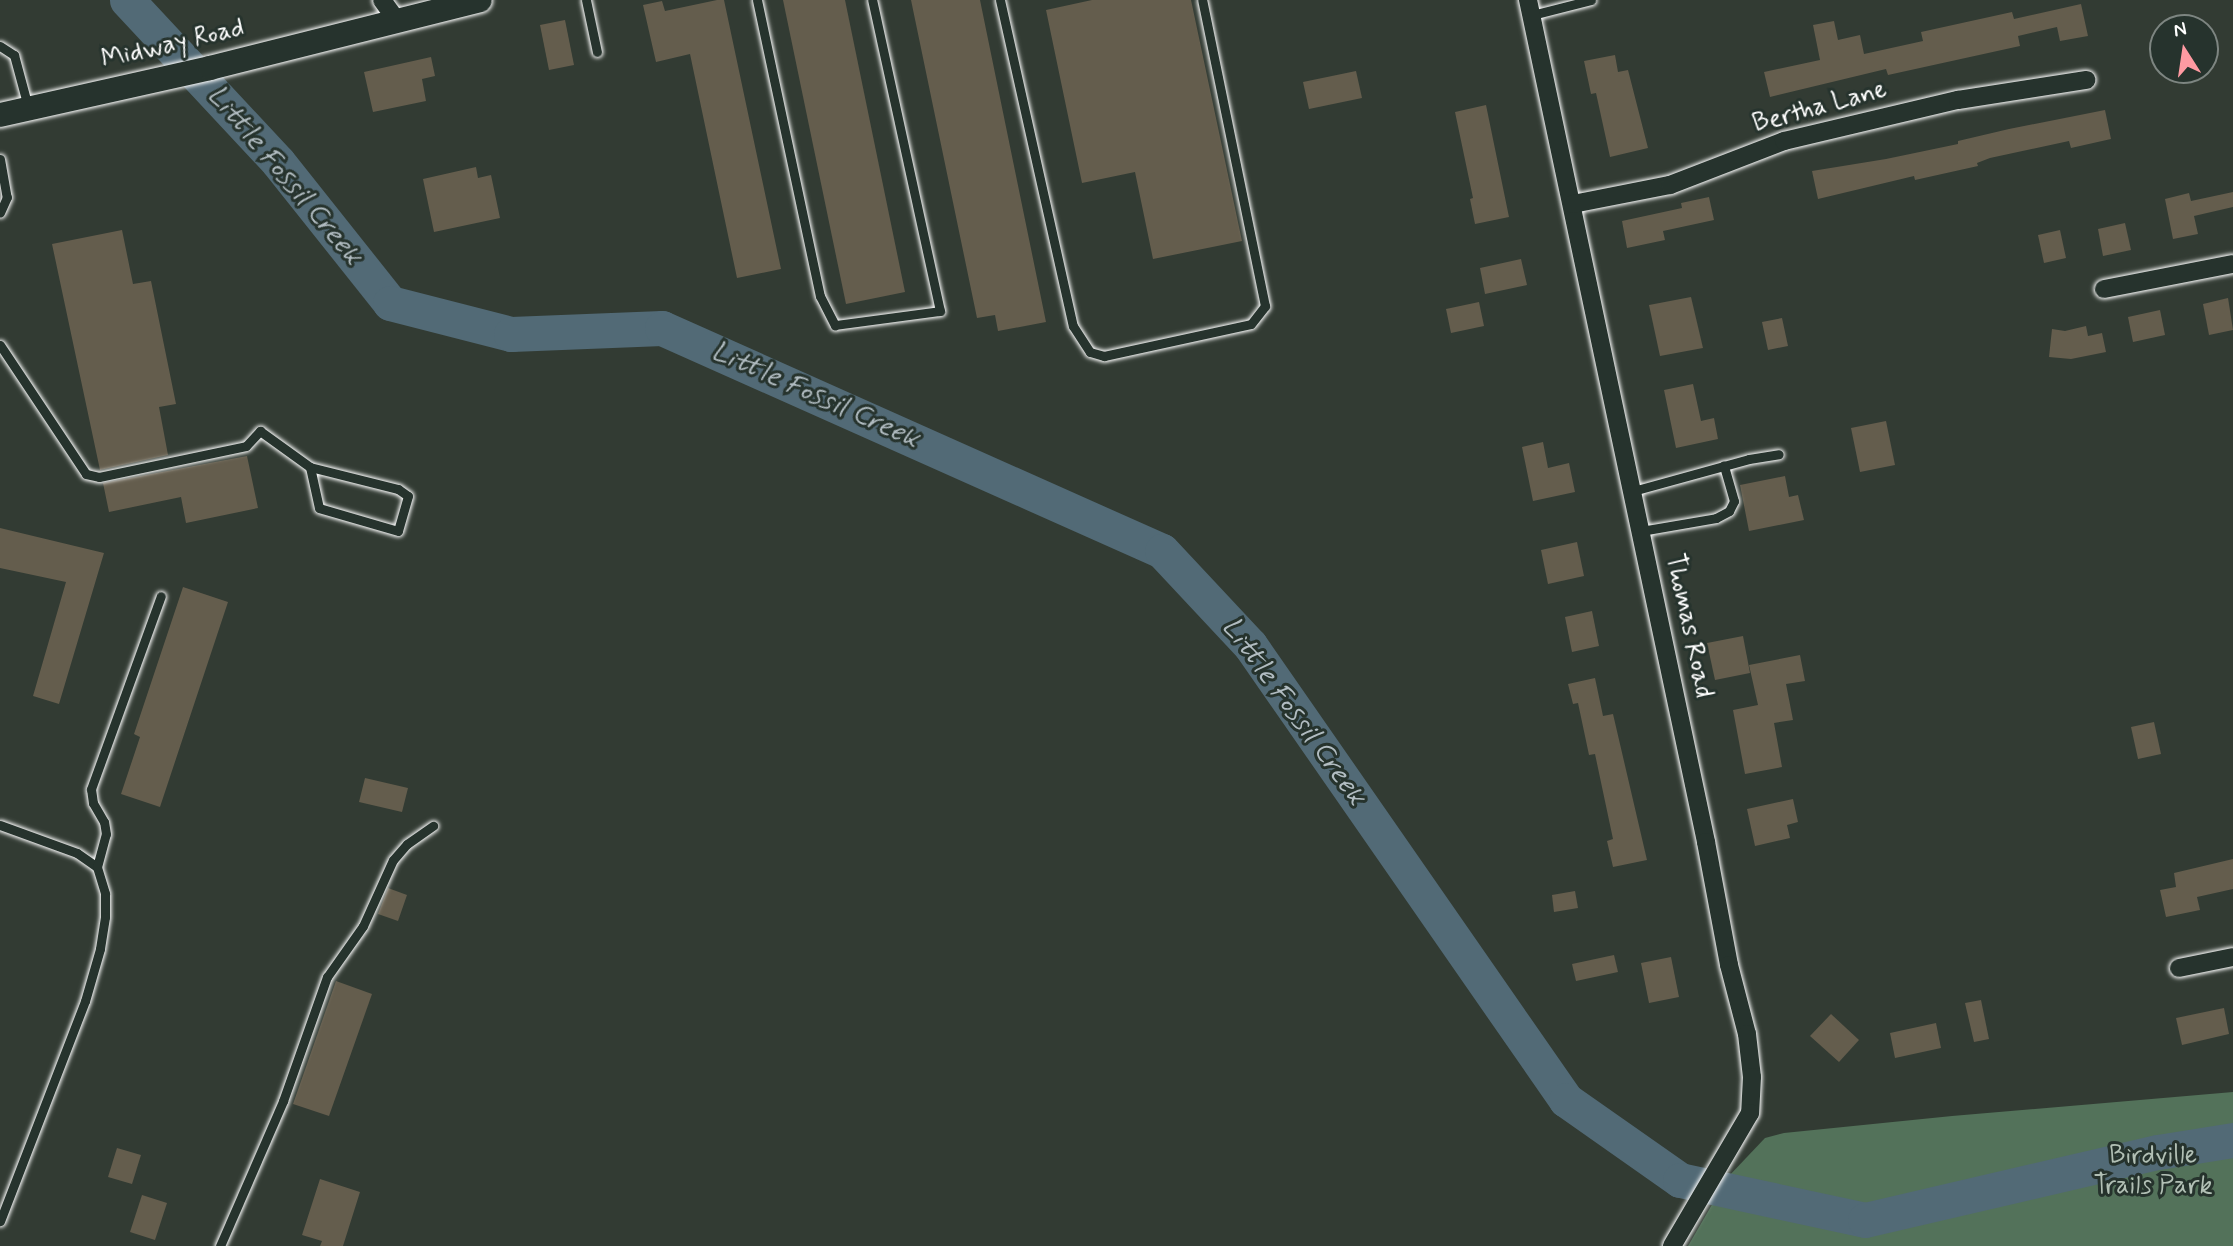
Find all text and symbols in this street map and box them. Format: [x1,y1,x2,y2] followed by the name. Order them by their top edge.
[98,13,248,77] street label: Midway Road
[2149,14,2219,84] north arrow
[2171,16,2189,43] text: N
[1749,75,1891,141] street label: Bertha Lane
[200,80,368,272] water label: Little Fossil Creek
[707,335,923,457] water label: Little Fossil Creek
[1658,553,1718,699] street label: Thomas Road
[1214,612,1372,812] water label: Little Fossil Creek
[2094,1141,2212,1202] park label: Birdville Trails Park

